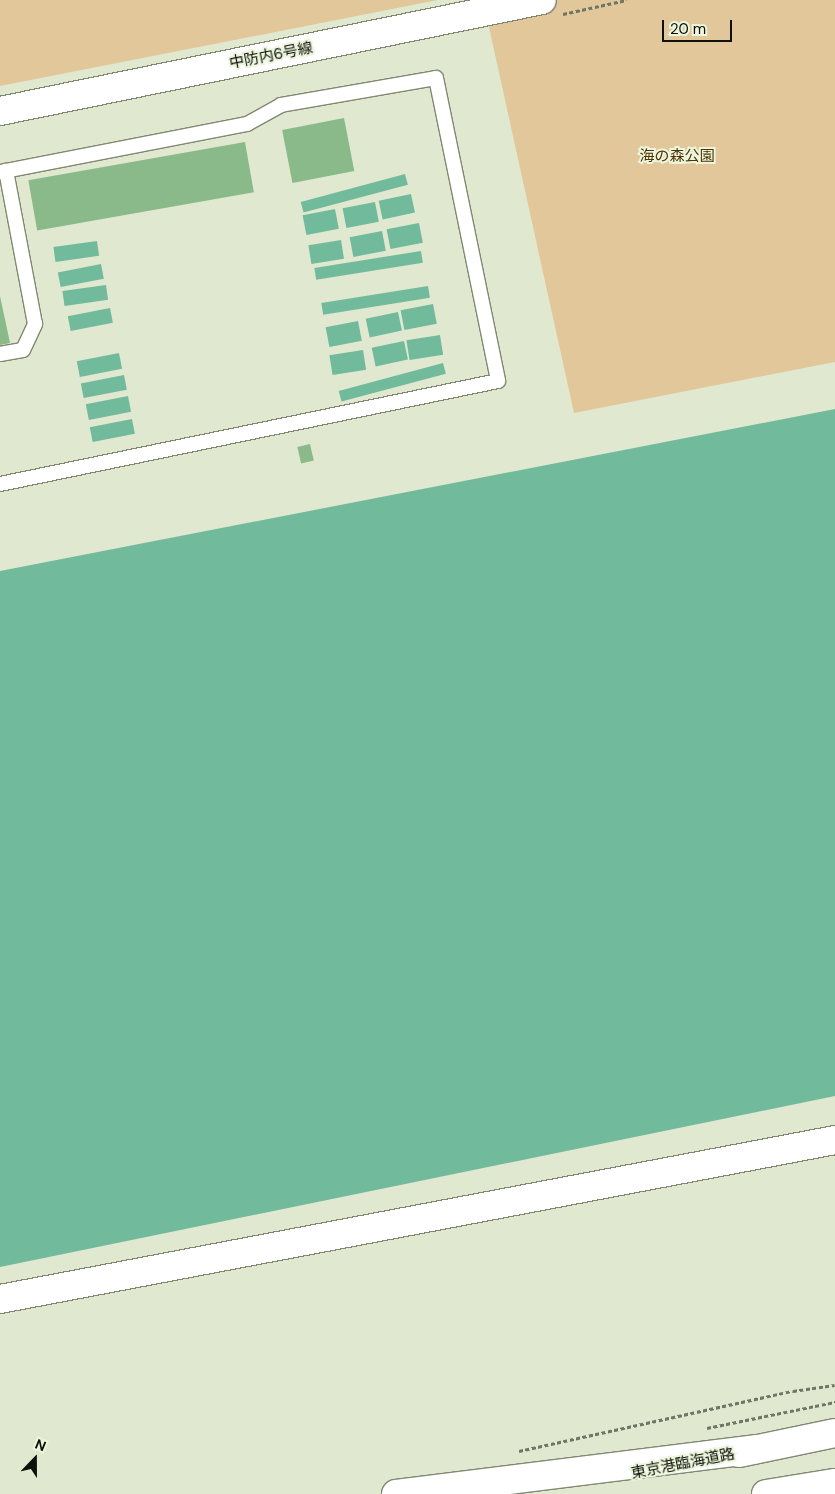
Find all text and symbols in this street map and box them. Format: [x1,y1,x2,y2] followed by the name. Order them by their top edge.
[665,10,735,42] scale bar
[670,19,706,39] text: 20 m
[228,39,314,73] street label: 中防内6号線
[640,148,714,166] park label: 海の森公園
[10,1434,60,1484] north arrow
[33,1435,49,1455] text: N
[630,1445,736,1483] street label: 東京港臨海道路

